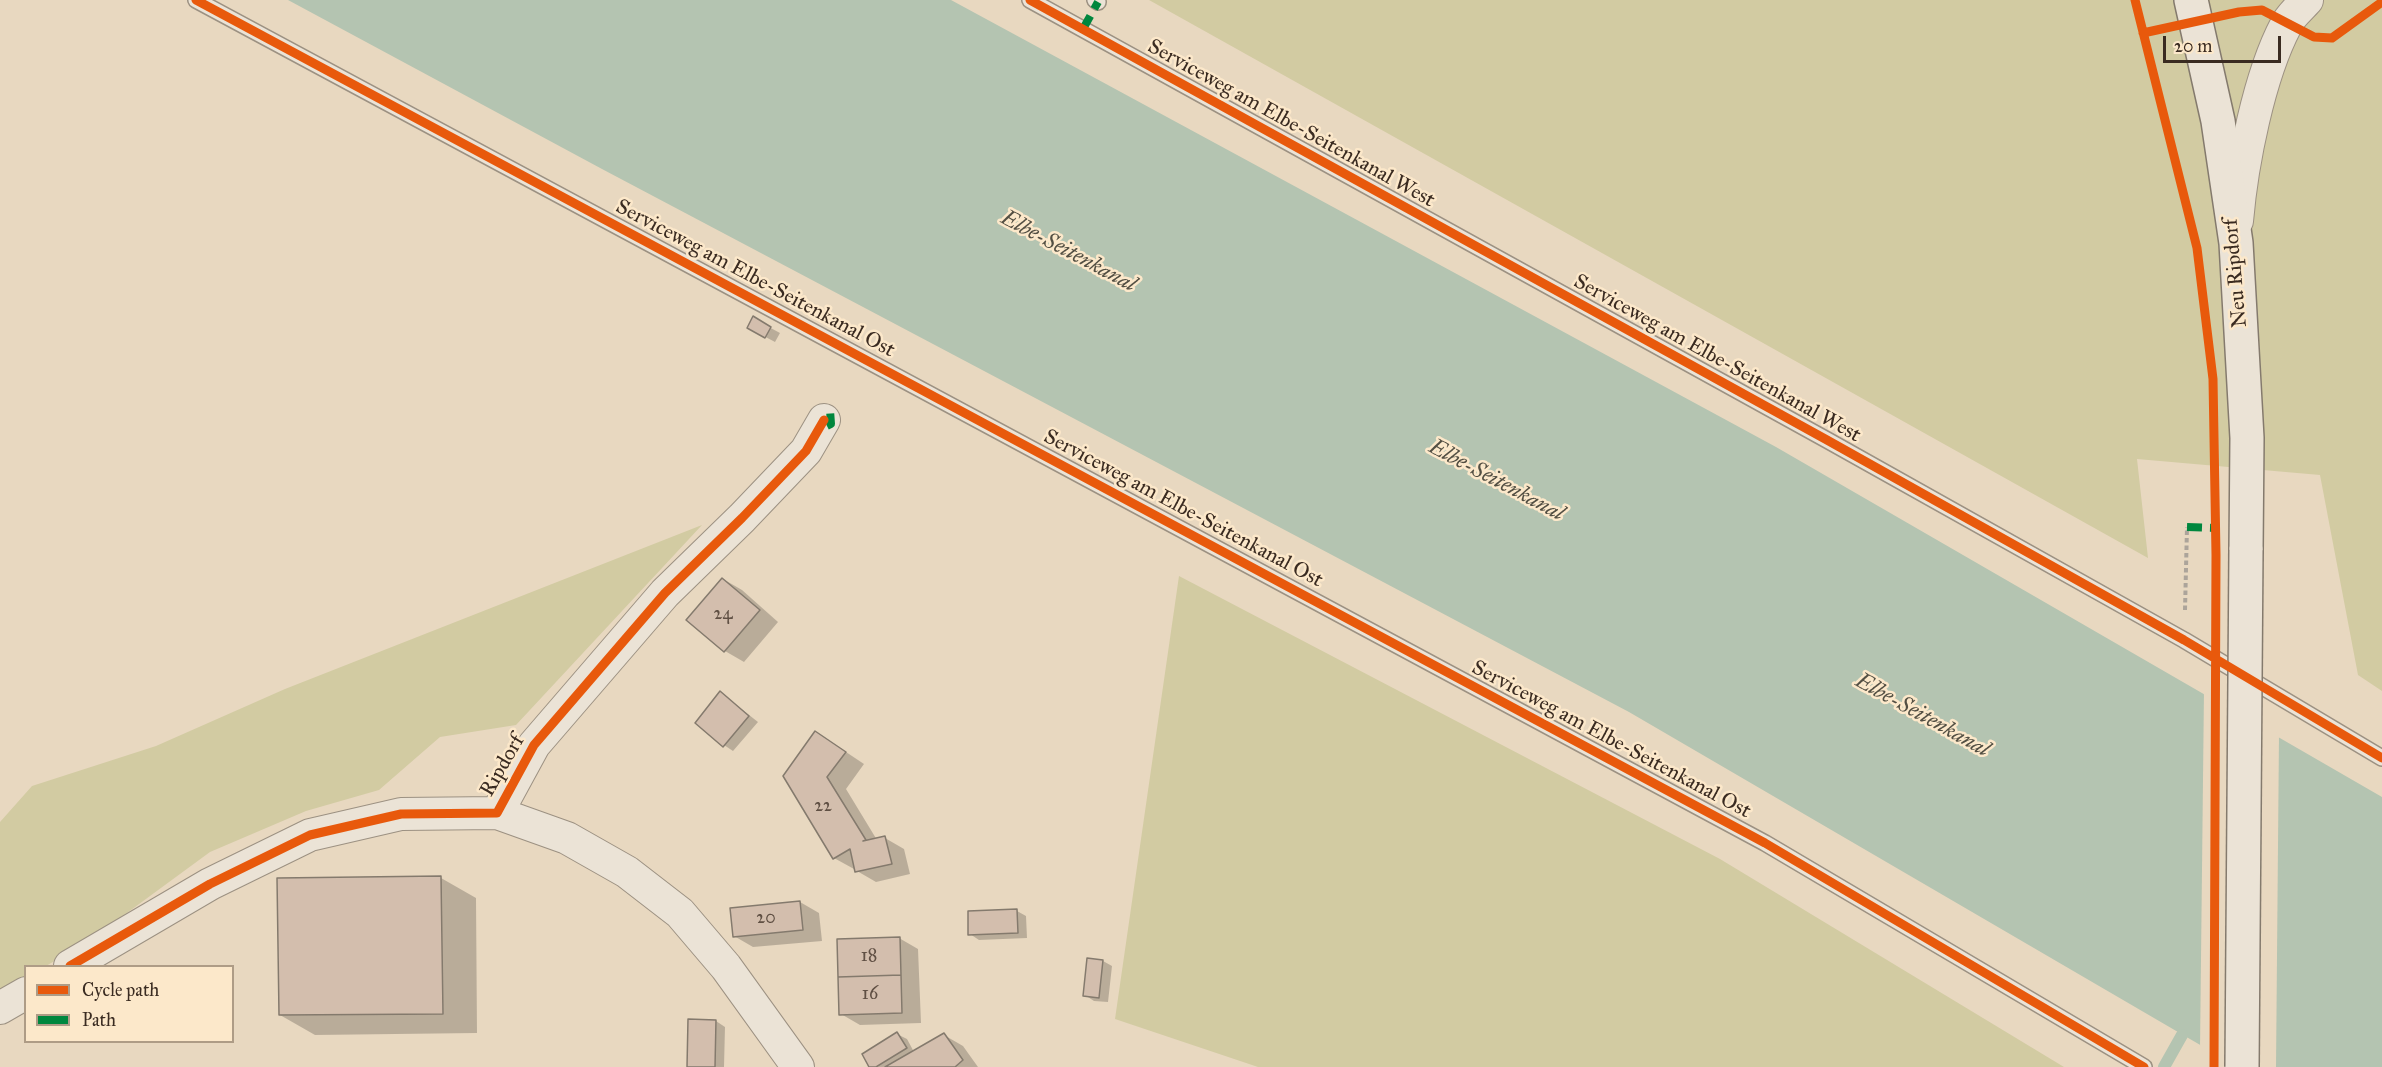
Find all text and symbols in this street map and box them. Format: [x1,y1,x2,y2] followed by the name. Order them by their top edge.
[2166,24,2284,62] scale bar
[1143,34,1439,214] street label: Serviceweg am Elbe-Seitenkanal West
[2174,35,2212,57] text: 20 m
[611,195,899,363] street label: Serviceweg am Elbe-Seitenkanal Ost
[996,205,1140,299] water label: Elbe-Seitenkanal
[2219,218,2253,328] street label: Neu Ripdorf
[1569,269,1865,449] street label: Serviceweg am Elbe-Seitenkanal West
[1039,425,1327,593] street label: Serviceweg am Elbe-Seitenkanal Ost
[1424,434,1568,528] water label: Elbe-Seitenkanal
[714,604,732,626] house number: 24
[1467,656,1755,824] street label: Serviceweg am Elbe-Seitenkanal Ost
[1850,668,1994,764] water label: Elbe-Seitenkanal
[475,731,531,801] street label: Ripdorf
[814,796,832,818] house number: 22
[756,908,776,930] house number: 20
[861,946,877,968] house number: 18
[24,965,234,1043] legend
[82,979,159,1001] text: Cycle path
[862,984,878,1006] house number: 16
[82,1009,116,1031] text: Path

